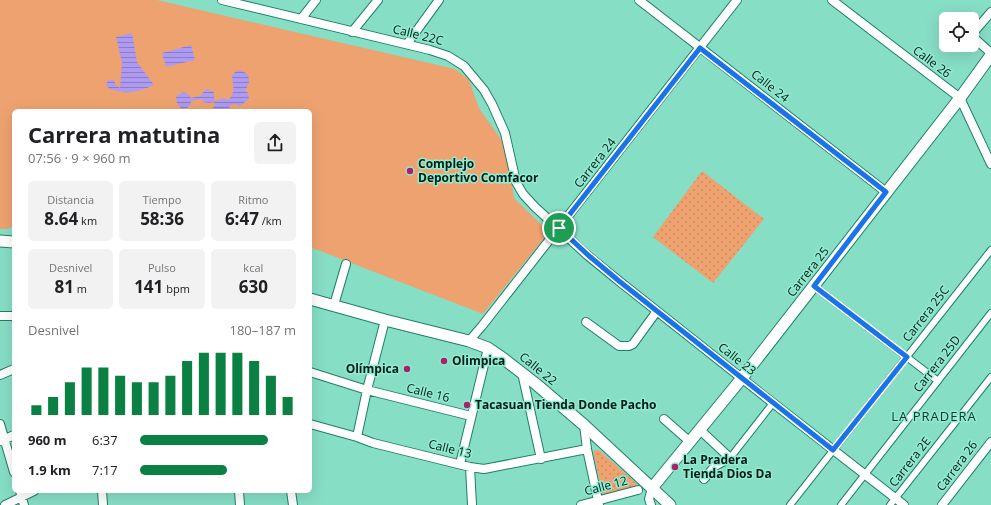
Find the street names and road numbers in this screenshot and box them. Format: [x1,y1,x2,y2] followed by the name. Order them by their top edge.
[391,20,446,49] street label: Calle 22C
[910,42,955,82] street label: Calle 26
[748,65,793,106] street label: Calle 24
[570,134,620,191] street label: Carrera 24
[783,243,833,300] street label: Carrera 25
[898,282,953,345] street label: Carrera 25C
[909,332,964,396] street label: Carrera 25D
[715,338,760,379] street label: Calle 23
[516,348,561,389] street label: Calle 22
[405,379,452,406] street label: Calle 16
[885,433,934,490] street label: Carrera 2E
[427,435,474,462] street label: Calle 13
[932,437,981,494] street label: Carrera 26
[582,472,629,499] street label: Calle 12

